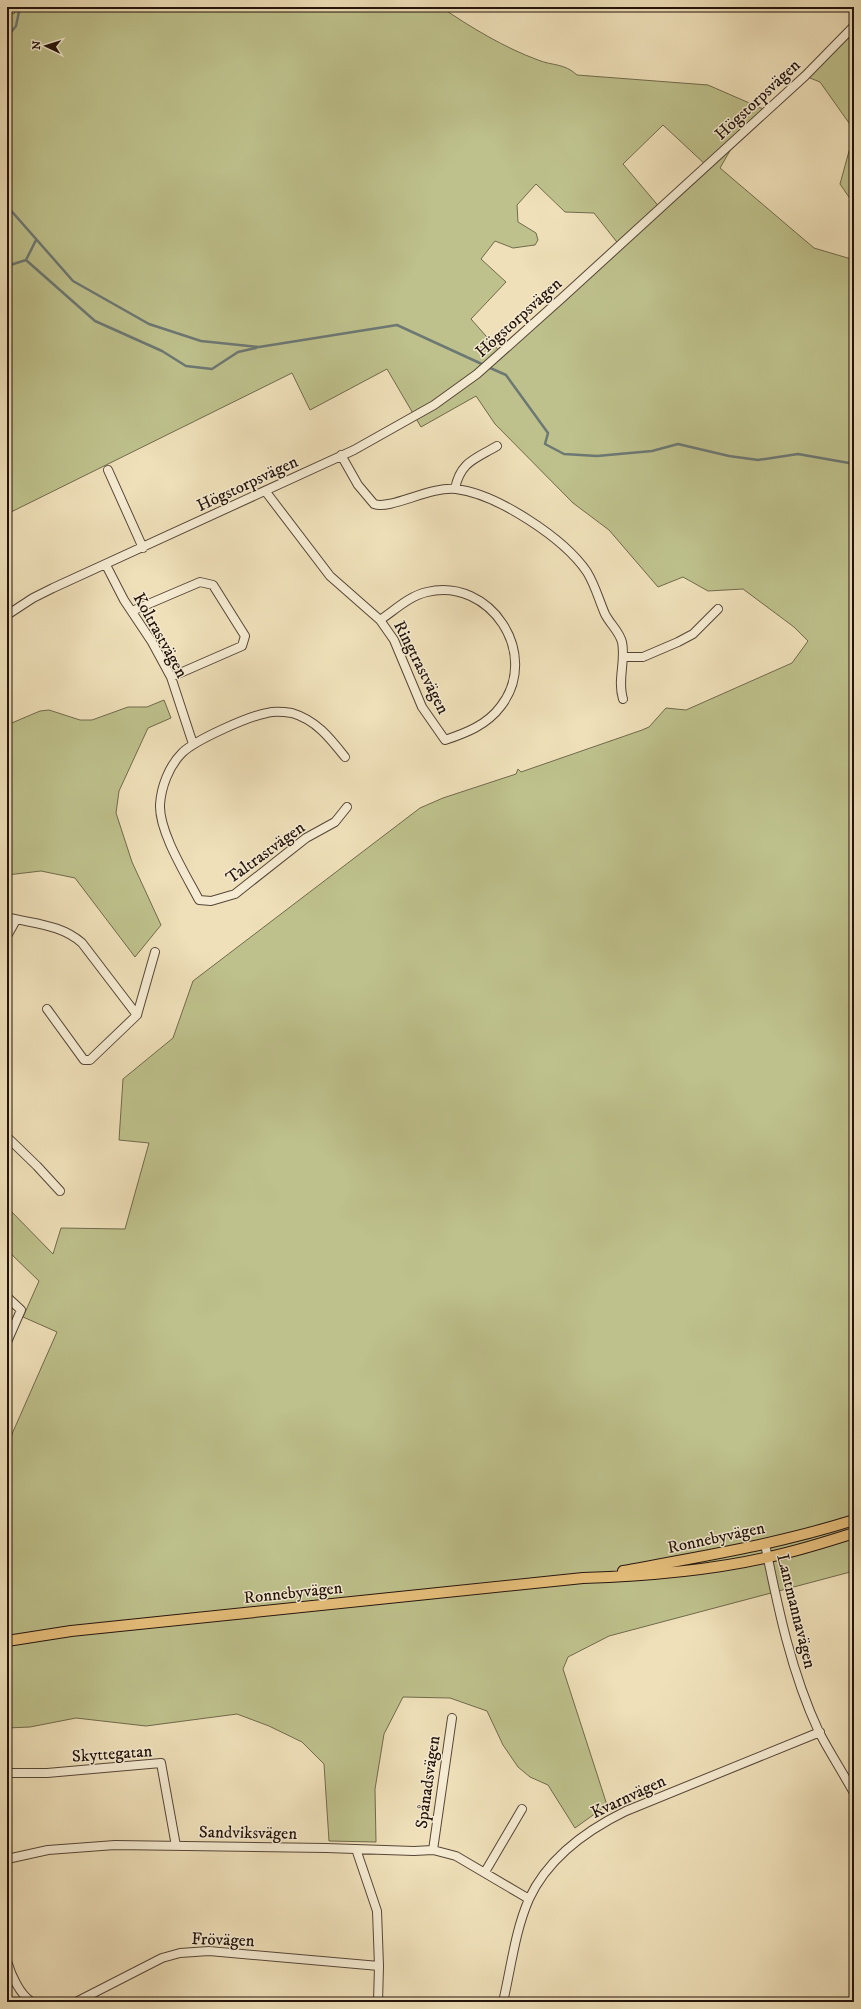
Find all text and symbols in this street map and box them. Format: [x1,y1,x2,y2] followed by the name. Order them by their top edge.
[26,26,66,66] north arrow
[30,40,44,50] text: N
[710,54,805,145] street label: Högstorpsvägen
[471,273,567,363] street label: Högstorpsvägen
[193,451,302,517] street label: Högstorpsvägen
[128,589,193,682] street label: Koltrastvägen
[388,617,454,718] street label: Ringtrastvägen
[222,817,310,889] street label: Taltrastvägen
[665,1517,767,1559] street label: Ronnebyvägen
[771,1552,821,1671] street label: Lantmannavägen
[243,1577,344,1609] street label: Ronnebyvägen
[411,1734,445,1830] street label: Spånadsvägen
[71,1740,153,1768] street label: Skyttegatan
[587,1770,670,1824] street label: Kvarnvägen
[199,1821,297,1845] street label: Sandviksvägen
[191,1928,255,1952] street label: Frövägen

